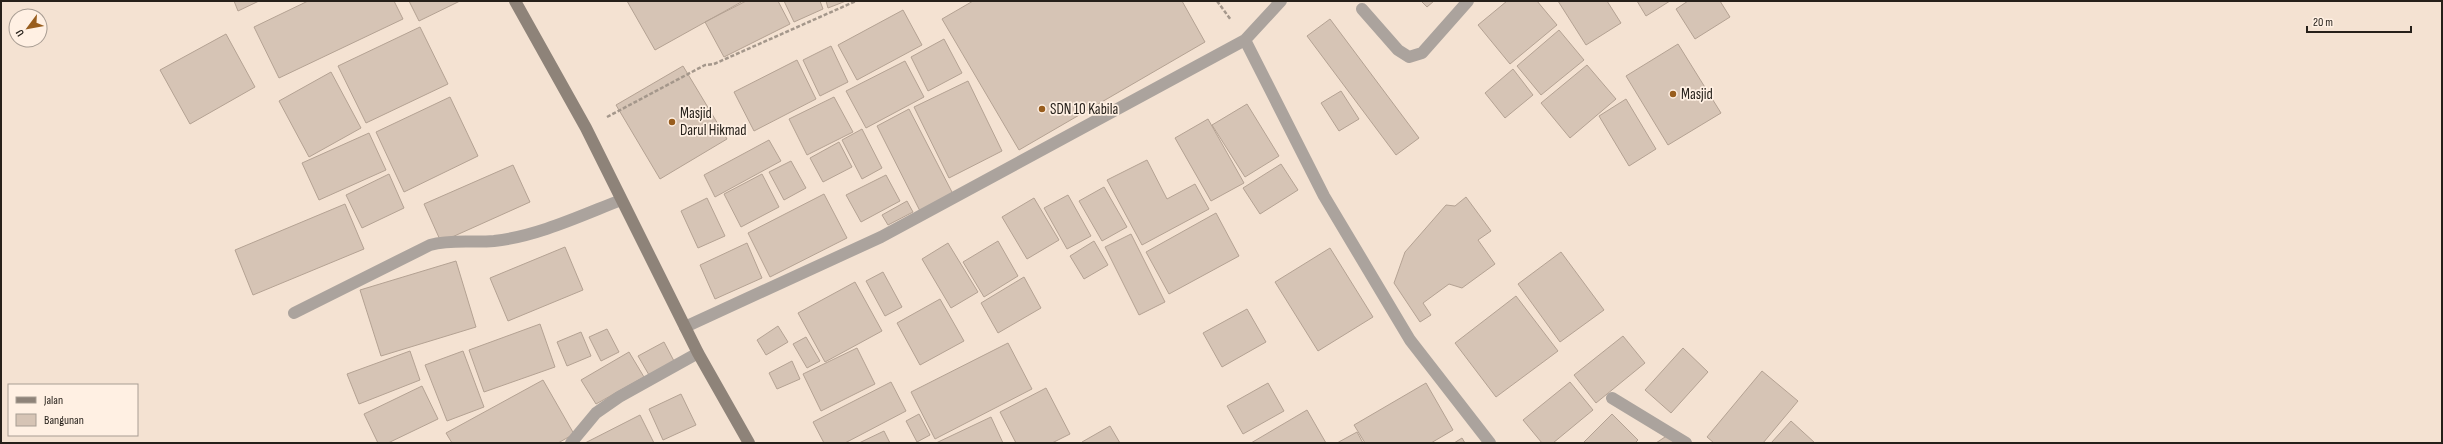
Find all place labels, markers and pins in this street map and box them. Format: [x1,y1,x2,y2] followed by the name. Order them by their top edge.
[1681,85,1713,104] place label: Masjid
[1668,89,1678,99] marker: Masjid
[1050,100,1118,119] place label: SDN 10 Kabila
[680,104,747,140] place label: Masjid Darul Hikmad
[1037,104,1047,114] marker: SDN 10 Kabila
[667,117,677,127] marker: Masjid Darul Hikmad

